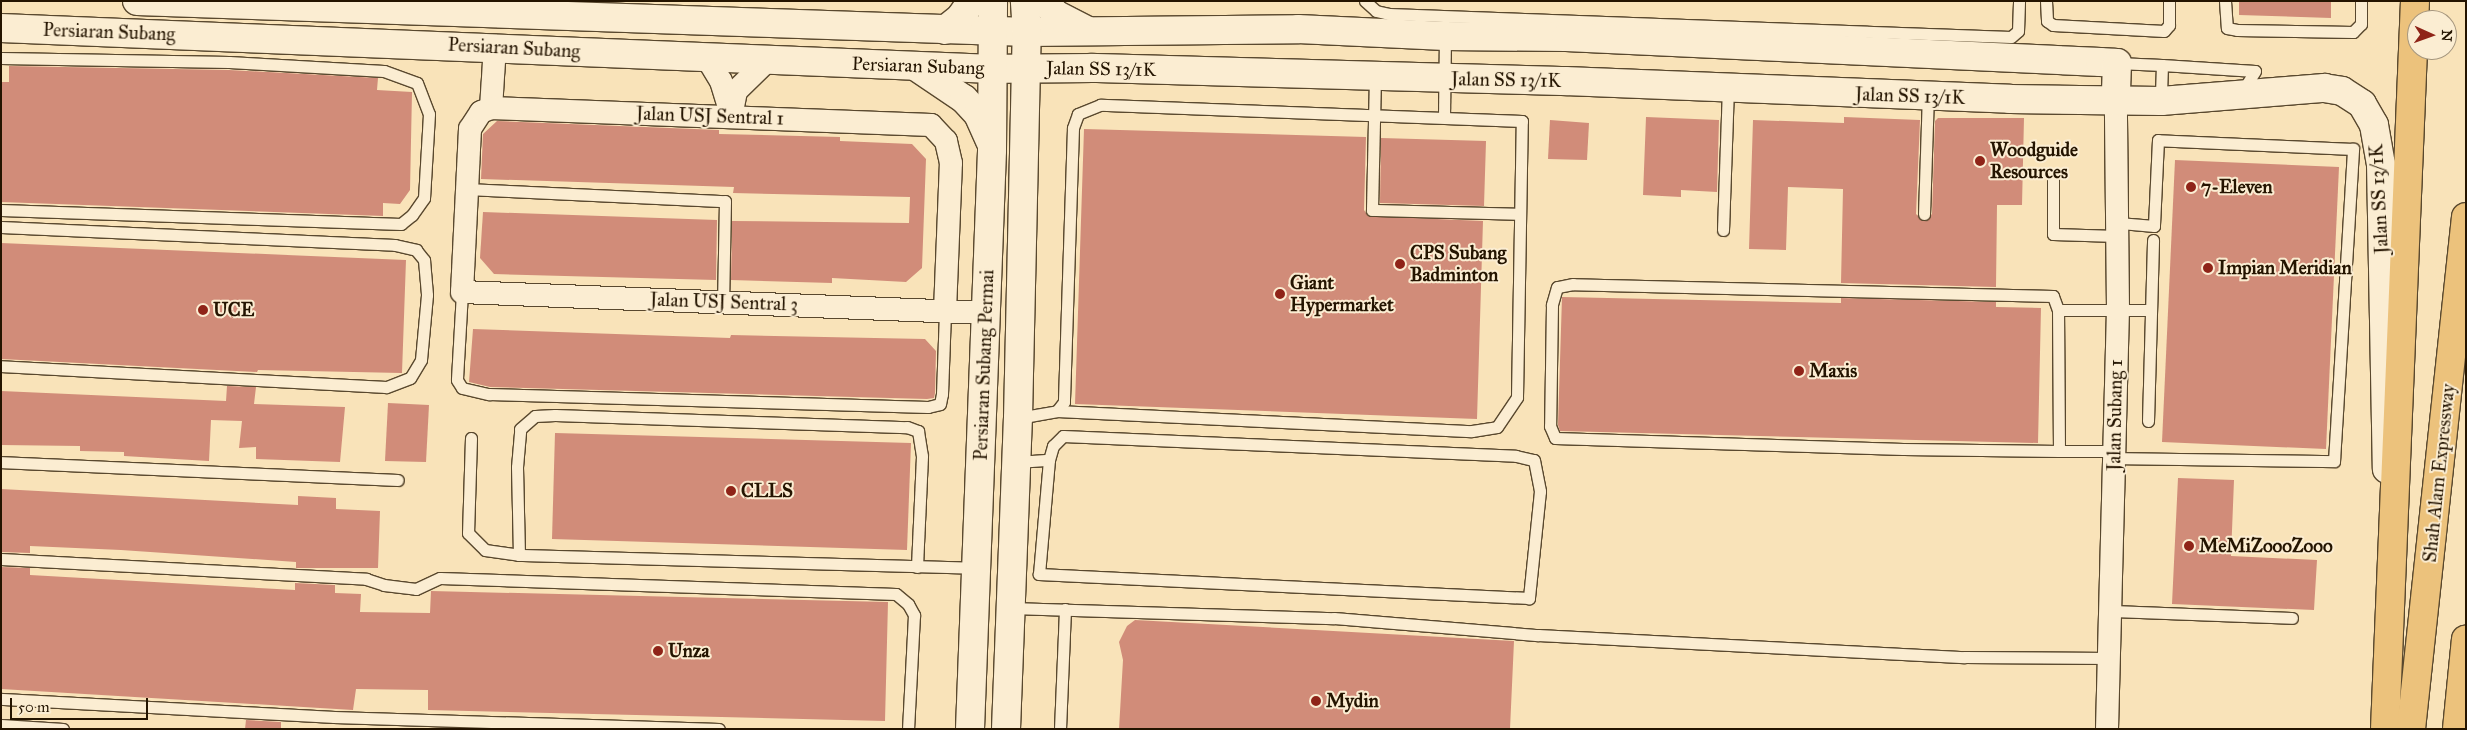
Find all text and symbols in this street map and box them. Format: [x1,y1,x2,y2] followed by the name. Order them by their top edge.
[2407,10,2457,60] north arrow
[42,18,176,46] street label: Persiaran Subang
[2438,29,2455,42] text: N
[447,33,581,63] street label: Persiaran Subang
[851,52,985,80] street label: Persiaran Subang
[1046,57,1156,81] street label: Jalan SS 13/1K
[1451,68,1561,92] street label: Jalan SS 13/1K
[1855,83,1965,109] street label: Jalan SS 13/1K
[636,102,784,130] street label: Jalan USJ Sentral 1
[1990,139,2078,183] place label: Woodguide Resources
[2365,144,2393,254] street label: Jalan SS 13/1K
[1974,155,1986,167] marker: Woodguide Resources
[2201,176,2273,198] place label: 7-Eleven
[2185,181,2197,193] marker: 7-Eleven
[1410,242,1506,286] place label: CPS Subang Badminton
[2218,257,2352,279] place label: Impian Meridian
[1394,258,1406,270] marker: CPS Subang Badminton
[2202,262,2214,274] marker: Impian Meridian
[969,269,999,461] street label: Persiaran Subang Permai
[1290,272,1394,316] place label: Giant Hypermarket
[650,288,798,316] street label: Jalan USJ Sentral 3
[1274,288,1286,300] marker: Giant Hypermarket
[213,299,254,321] place label: UCE
[197,304,209,316] marker: UCE
[2103,359,2127,471] street label: Jalan Subang 1
[1809,360,1857,382] place label: Maxis
[1793,365,1805,377] marker: Maxis
[2418,383,2460,563] street label: Shah Alam Expressway
[741,480,793,502] place label: CLLS
[725,485,737,497] marker: CLLS
[2199,535,2333,557] place label: MeMiZoooZooo
[2183,540,2195,552] marker: MeMiZoooZooo
[668,640,710,662] place label: Unza
[652,645,664,657] marker: Unza
[12,688,150,720] scale bar
[1326,690,1379,712] place label: Mydin
[1310,695,1322,707] marker: Mydin
[18,698,50,716] text: 50 m

